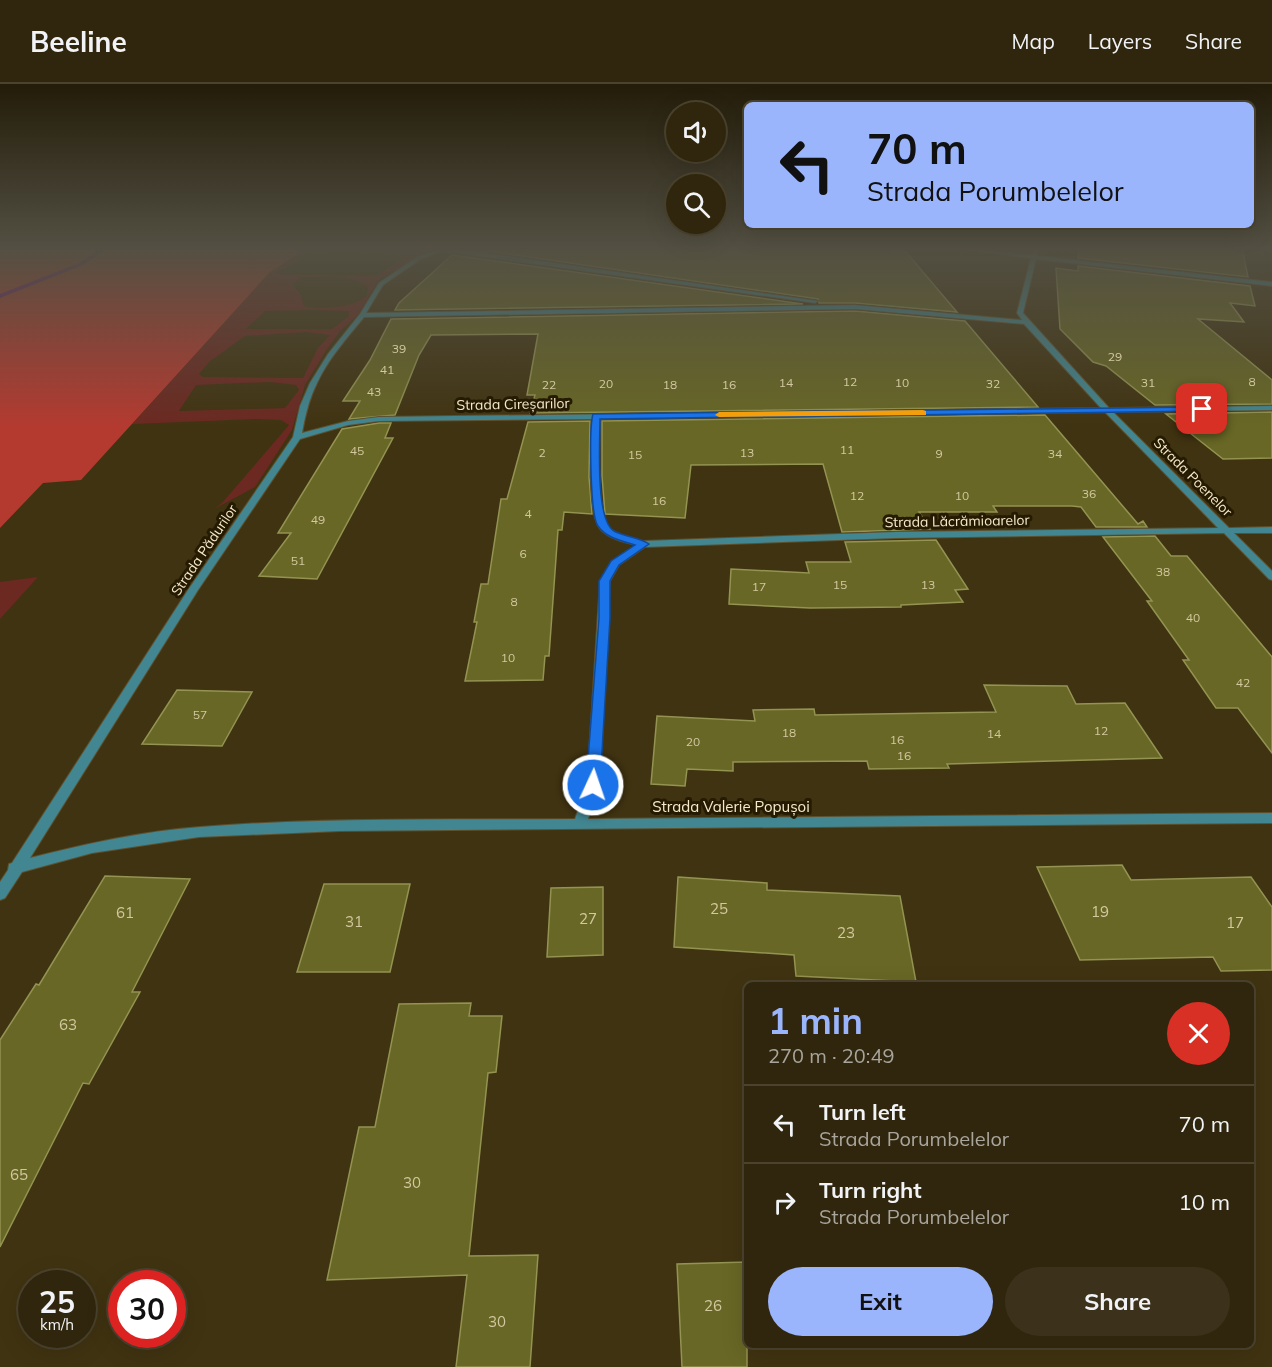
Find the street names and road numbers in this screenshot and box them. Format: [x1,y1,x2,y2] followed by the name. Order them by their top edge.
[456,394,571,414] street label: Strada Cireșarilor
[1150,434,1237,521] street label: Strada Poenelor
[167,500,242,599] street label: Strada Pădurilor
[884,511,1031,531] street label: Strada Lăcrămioarelor
[652,797,810,816] street label: Strada Valerie Popușoi

